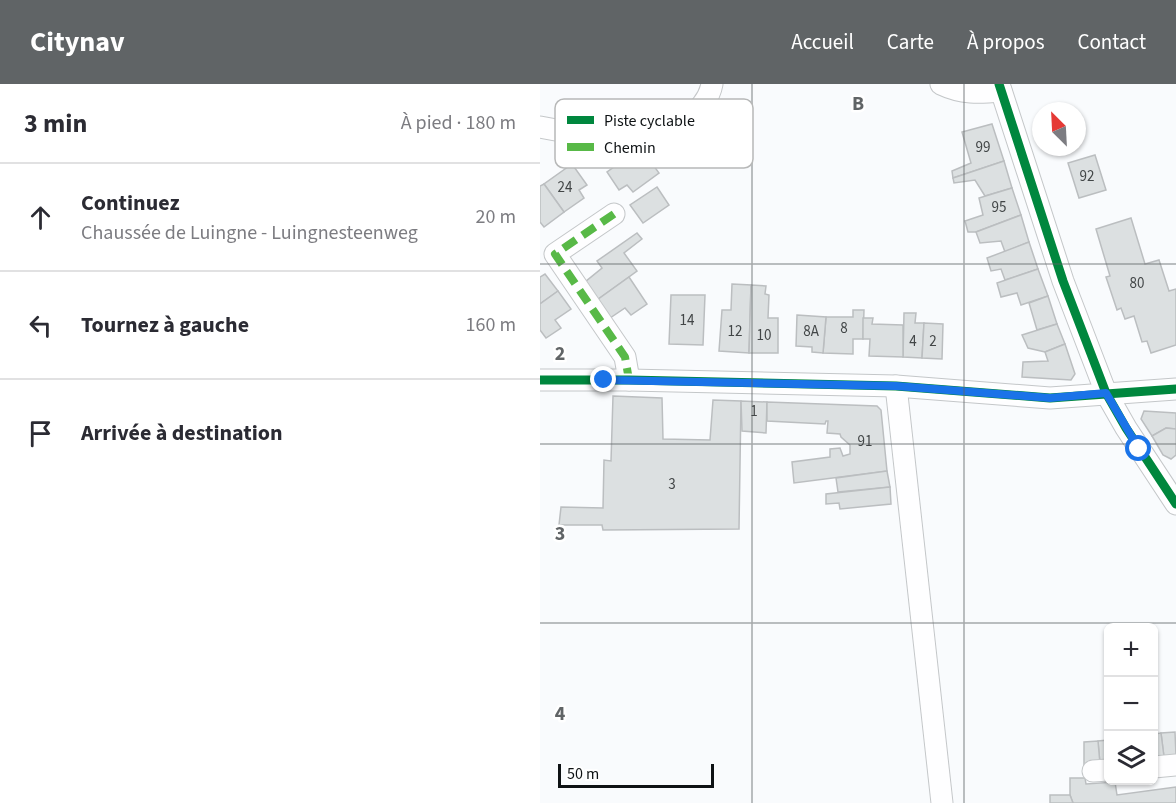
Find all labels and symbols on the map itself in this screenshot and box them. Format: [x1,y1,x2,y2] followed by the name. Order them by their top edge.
[852,90,864,118] text: B
[555,99,753,168] legend
[1032,102,1086,156] north arrow
[604,110,695,132] text: Piste cyclable
[604,137,656,159] text: Chemin
[976,137,990,158] house number: 99
[1080,166,1094,187] house number: 92
[558,177,573,198] house number: 24
[992,197,1006,218] house number: 95
[1130,273,1144,294] house number: 80
[680,310,695,331] house number: 14
[840,318,848,339] house number: 8
[728,321,742,342] house number: 12
[803,321,820,342] house number: 8A
[757,325,771,346] house number: 10
[909,331,917,352] house number: 4
[929,331,937,352] house number: 2
[555,340,565,368] text: 2
[590,366,616,392] route end
[750,401,758,422] house number: 1
[858,431,872,452] house number: 91
[1125,435,1151,461] route start
[668,474,676,495] house number: 3
[555,520,565,548] text: 3
[555,700,566,728] text: 4
[558,761,714,788] scale bar

